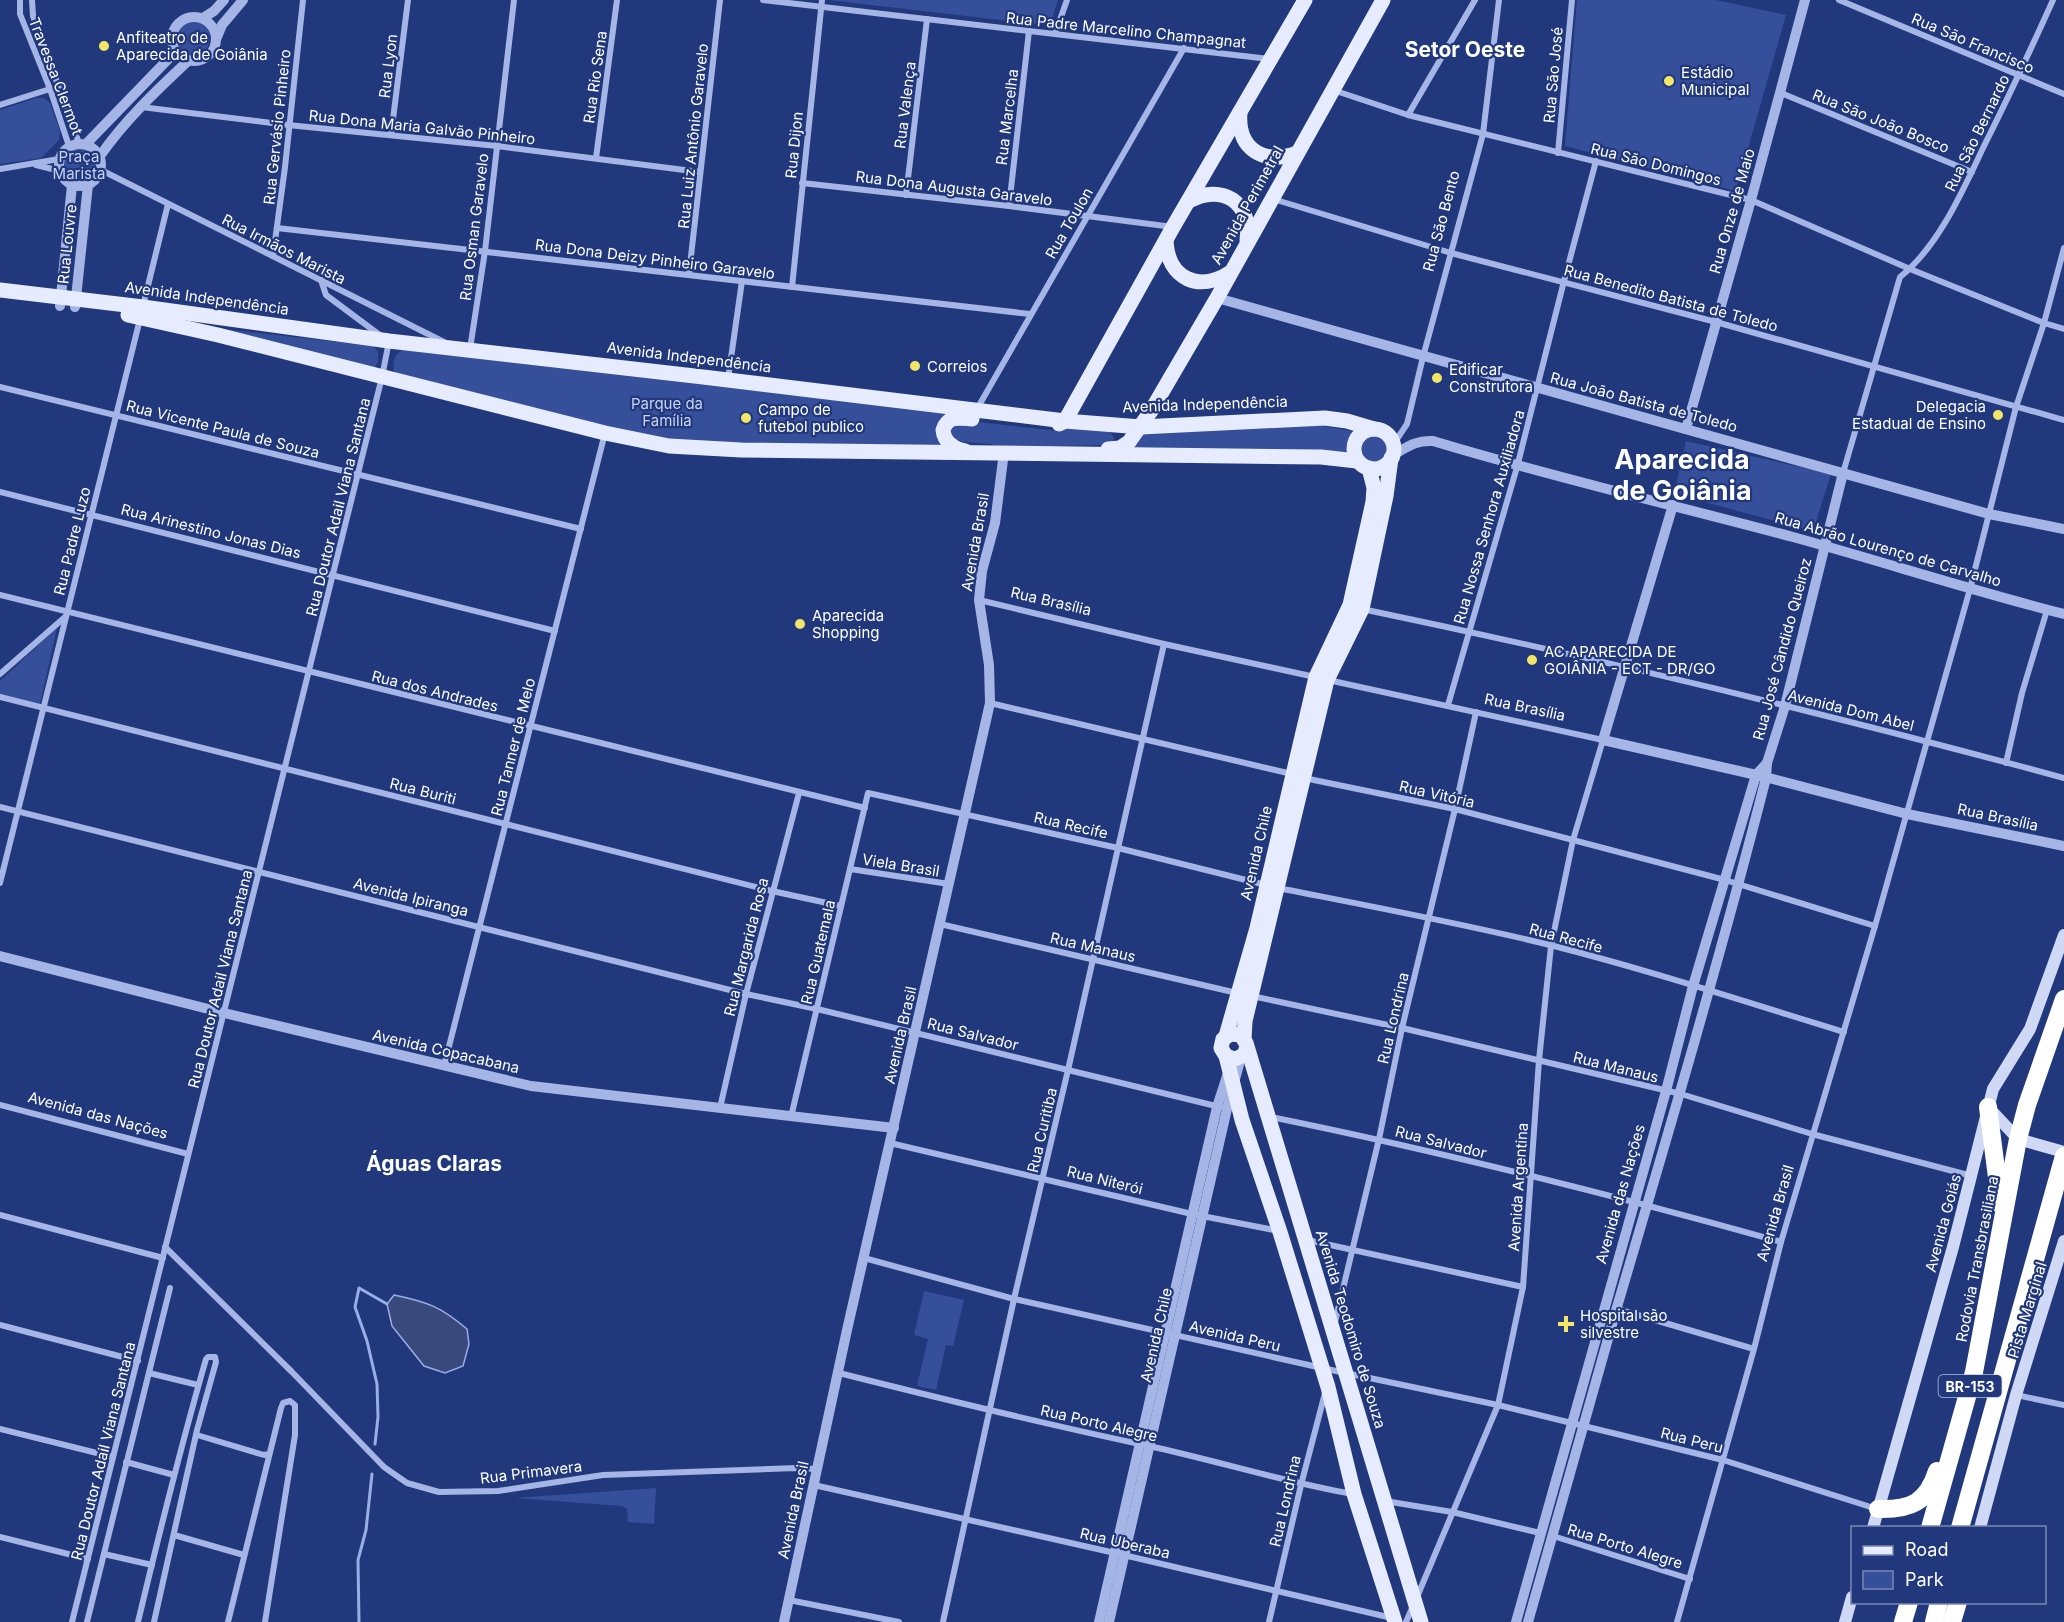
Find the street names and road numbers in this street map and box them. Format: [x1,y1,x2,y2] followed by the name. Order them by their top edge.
[1005,8,1247,52] street label: Rua Padre Marcelino Champagnat
[1909,9,2037,77] street label: Rua São Francisco
[25,15,87,138] street label: Travessa Clermot
[1539,26,1567,124] street label: Rua São José
[579,29,611,125] street label: Rua Rio Sena
[375,33,401,99] street label: Rua Lyon
[674,42,712,230] street label: Rua Luiz Antônio Garavelo
[259,48,295,206] street label: Rua Gervásio Pinheiro
[890,60,920,150] street label: Rua Valença
[992,68,1022,166] street label: Rua Marcelha
[1940,71,2014,195] street label: Rua São Bernardo
[1810,85,1952,157] street label: Rua São João Bosco
[308,106,536,148] street label: Rua Dona Maria Galvão Pinheiro
[781,111,807,179] street label: Rua Dijon
[1589,139,1723,189] street label: Rua São Domingos
[1207,142,1287,268] street label: Avenida Perimetral
[1705,146,1759,276] street label: Rua Onze de Maio
[456,152,492,302] street label: Rua Osman Garavelo
[854,166,1054,210] street label: Rua Dona Augusta Garavelo
[1418,169,1464,273] street label: Rua São Bento
[1041,184,1097,262] street label: Rua Toulon
[53,203,81,285] street label: Rua Louvre
[219,210,349,288] street label: Rua Irmãos Marista
[534,235,776,283] street label: Rua Dona Deizy Pinheiro Garavelo
[1562,260,1780,336] street label: Rua Benedito Batista de Toledo
[124,277,290,319] street label: Avenida Independência
[606,337,772,377] street label: Avenida Independência
[1548,368,1740,436] street label: Rua João Batista de Toledo
[1122,392,1288,416] street label: Avenida Independência
[124,396,322,462] street label: Rua Vicente Paula de Souza
[302,396,374,618] street label: Rua Doutor Adail Viana Santana
[1449,408,1529,626] street label: Rua Nossa Senhora Auxiliadora
[49,485,95,597] street label: Rua Padre Luzo
[957,491,993,593] street label: Avenida Brasil
[119,499,303,563] street label: Rua Arinestino Jonas Dias
[1773,508,2003,590] street label: Rua Abrão Lourenço de Carvalho
[1748,556,1816,742] street label: Rua José Cândido Queiroz
[1009,582,1093,620] street label: Rua Brasília
[370,666,500,716] street label: Rua dos Andrades
[487,676,539,818] street label: Rua Tanner de Melo
[1786,685,1916,735] street label: Avenida Dom Abel
[1483,689,1567,725] street label: Rua Brasília
[388,774,458,808] street label: Rua Buriti
[1397,776,1477,812] street label: Rua Vitória
[1956,799,2040,835] street label: Rua Brasília
[1236,804,1276,902] street label: Avenida Chile
[1032,807,1110,843] street label: Rua Recife
[861,850,941,880] street label: Viela Brasil
[184,868,256,1090] street label: Rua Doutor Adail Viana Santana
[351,874,471,920] street label: Avenida Ipiranga
[720,876,772,1018] street label: Rua Margarida Rosa
[797,898,839,1006] street label: Rua Guatemala
[1527,919,1605,957] street label: Rua Recife
[1048,928,1138,966] street label: Rua Manaus
[1373,970,1413,1066] street label: Rua Londrina
[880,984,920,1086] street label: Avenida Brasil
[925,1013,1021,1055] street label: Rua Salvador
[371,1025,521,1077] street label: Avenida Copacabana
[1571,1047,1661,1087] street label: Rua Manaus
[1023,1086,1061,1174] street label: Rua Curitiba
[26,1087,170,1143] street label: Avenida das Nações
[1393,1121,1489,1163] street label: Rua Salvador
[1504,1122,1532,1252] street label: Avenida Argentina
[1591,1122,1649,1266] street label: Avenida das Nações
[1065,1161,1145,1199] street label: Rua Niterói
[1752,1163,1798,1263] street label: Avenida Brasil
[1921,1172,1965,1274] street label: Avenida Goiás
[1952,1174,2002,1344] street label: Rodovia Transbrasiliana
[1312,1227,1390,1431] street label: Avenida Teodomiro de Souza
[2003,1259,2051,1361] street label: Pista Marginal
[1136,1286,1176,1384] street label: Avenida Chile
[1187,1316,1283,1356] street label: Avenida Peru
[67,1340,139,1562] street label: Rua Doutor Adail Viana Santana
[1938,1375,2002,1397] road number: BR-153
[1039,1400,1159,1446] street label: Rua Porto Alegre
[1659,1423,1725,1457] street label: Rua Peru
[1265,1453,1305,1549] street label: Rua Londrina
[479,1456,583,1488] street label: Rua Primavera
[773,1459,813,1561] street label: Avenida Brasil
[1565,1519,1685,1573] street label: Rua Porto Alegre
[1078,1523,1172,1563] street label: Rua Uberaba

